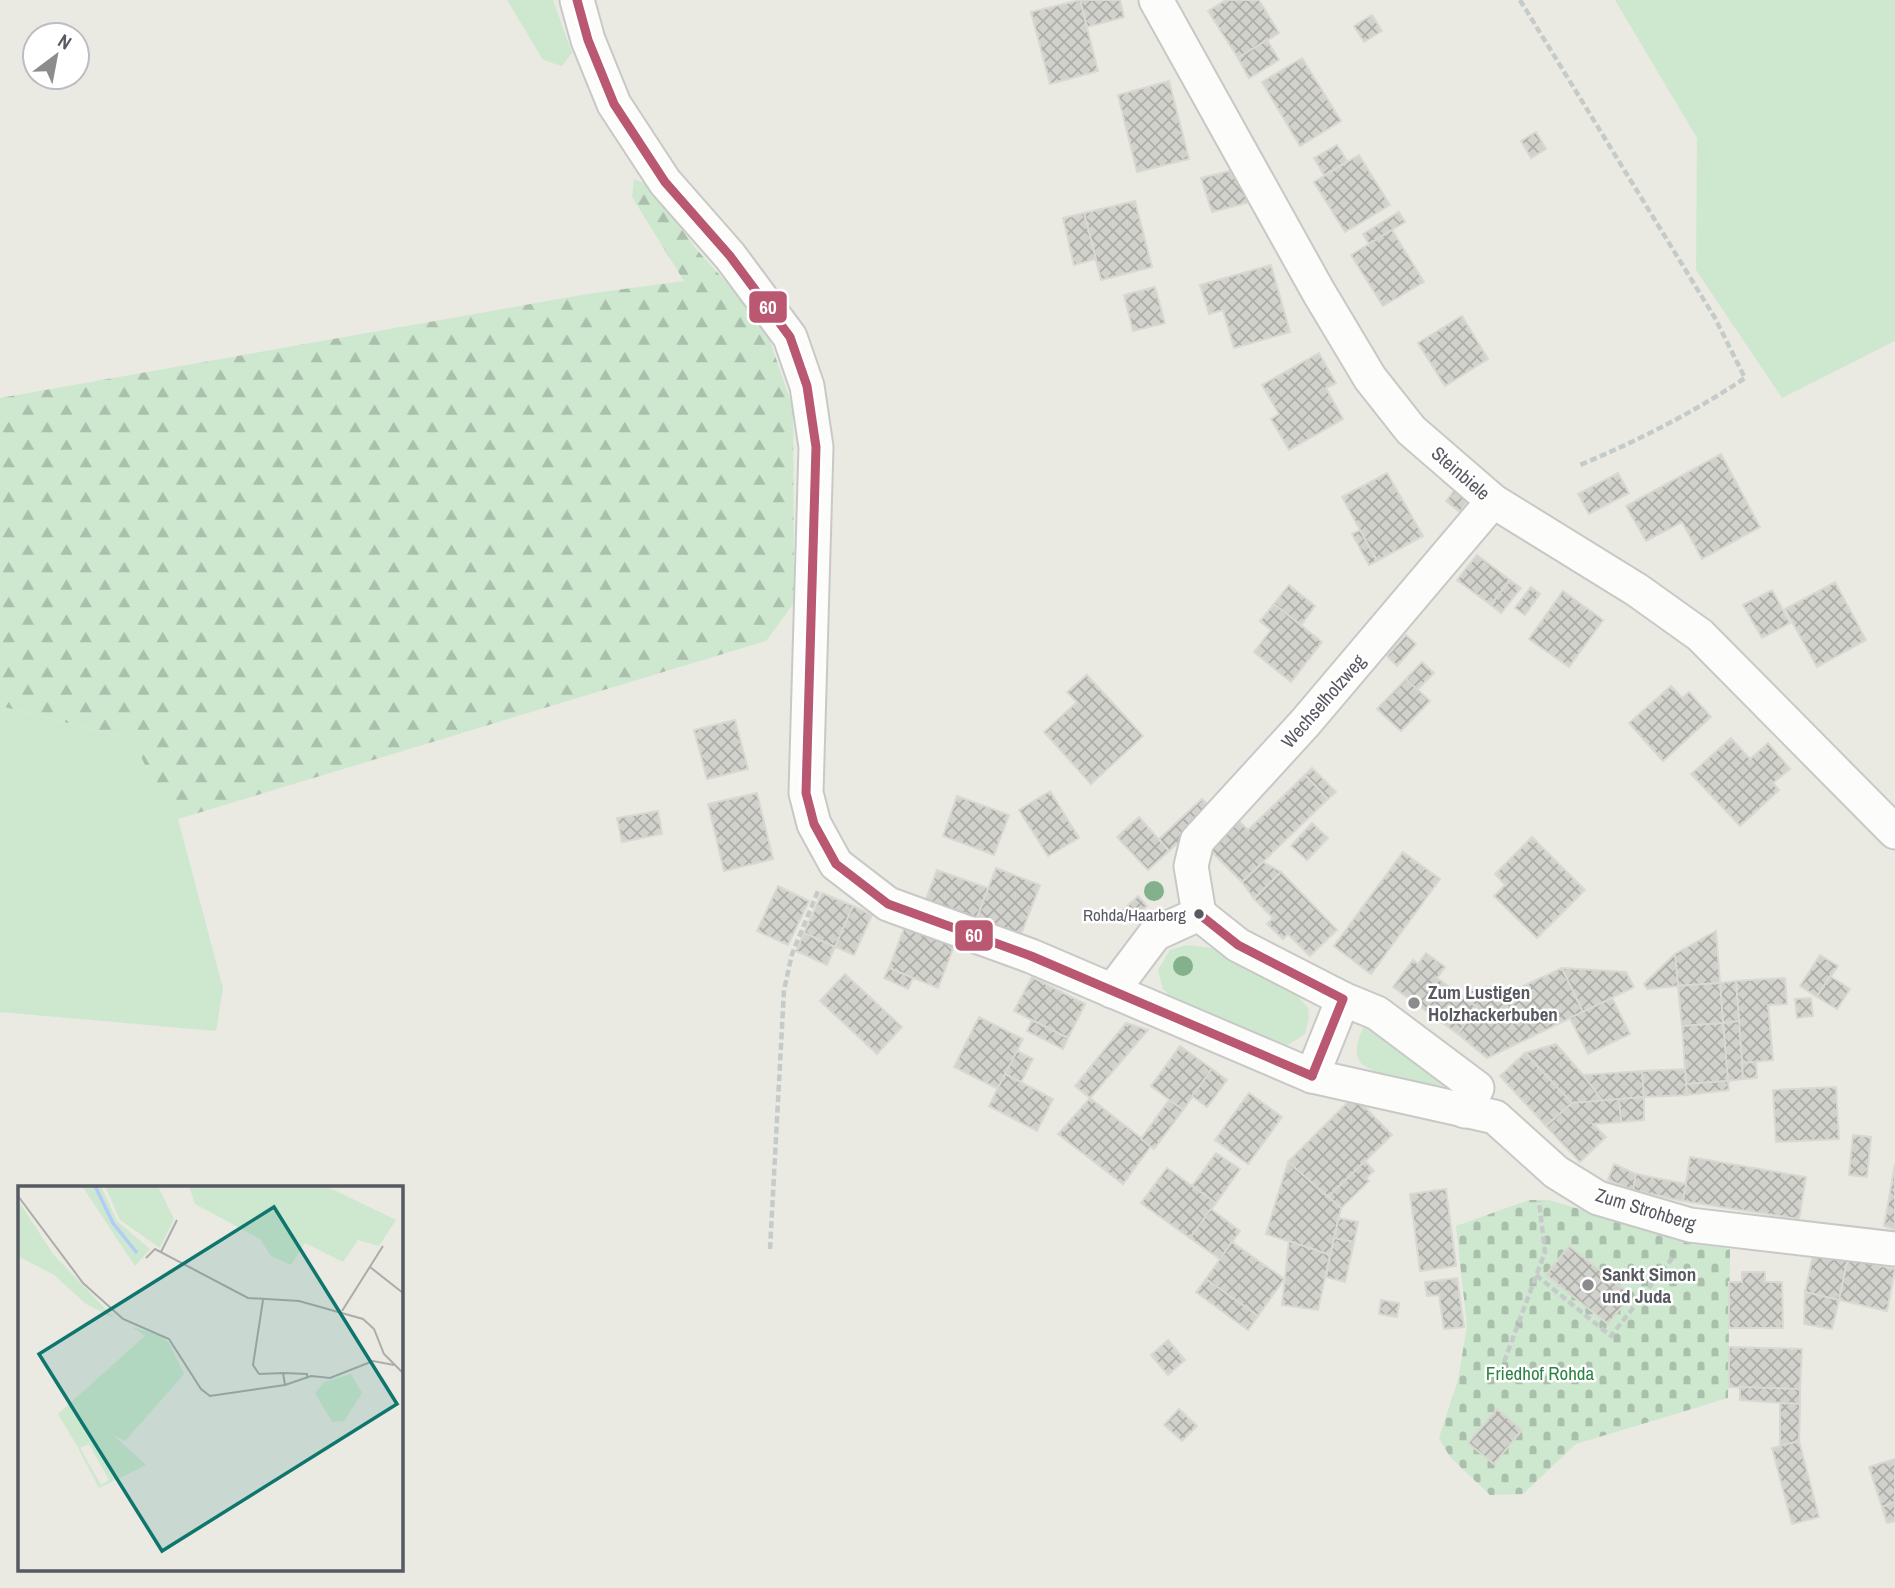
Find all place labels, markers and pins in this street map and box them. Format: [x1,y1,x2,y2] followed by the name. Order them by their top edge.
[1083,903,1186,926] place label: Rohda/Haarberg
[1192,907,1206,921] marker: Rohda/Haarberg
[1428,979,1558,1027] place label: Zum Lustigen Holzhackerbuben
[1406,995,1422,1011] marker: Zum Lustigen Holzhackerbuben
[1602,1261,1696,1309] place label: Sankt Simon und Juda
[1580,1277,1596,1293] marker: Sankt Simon und Juda

